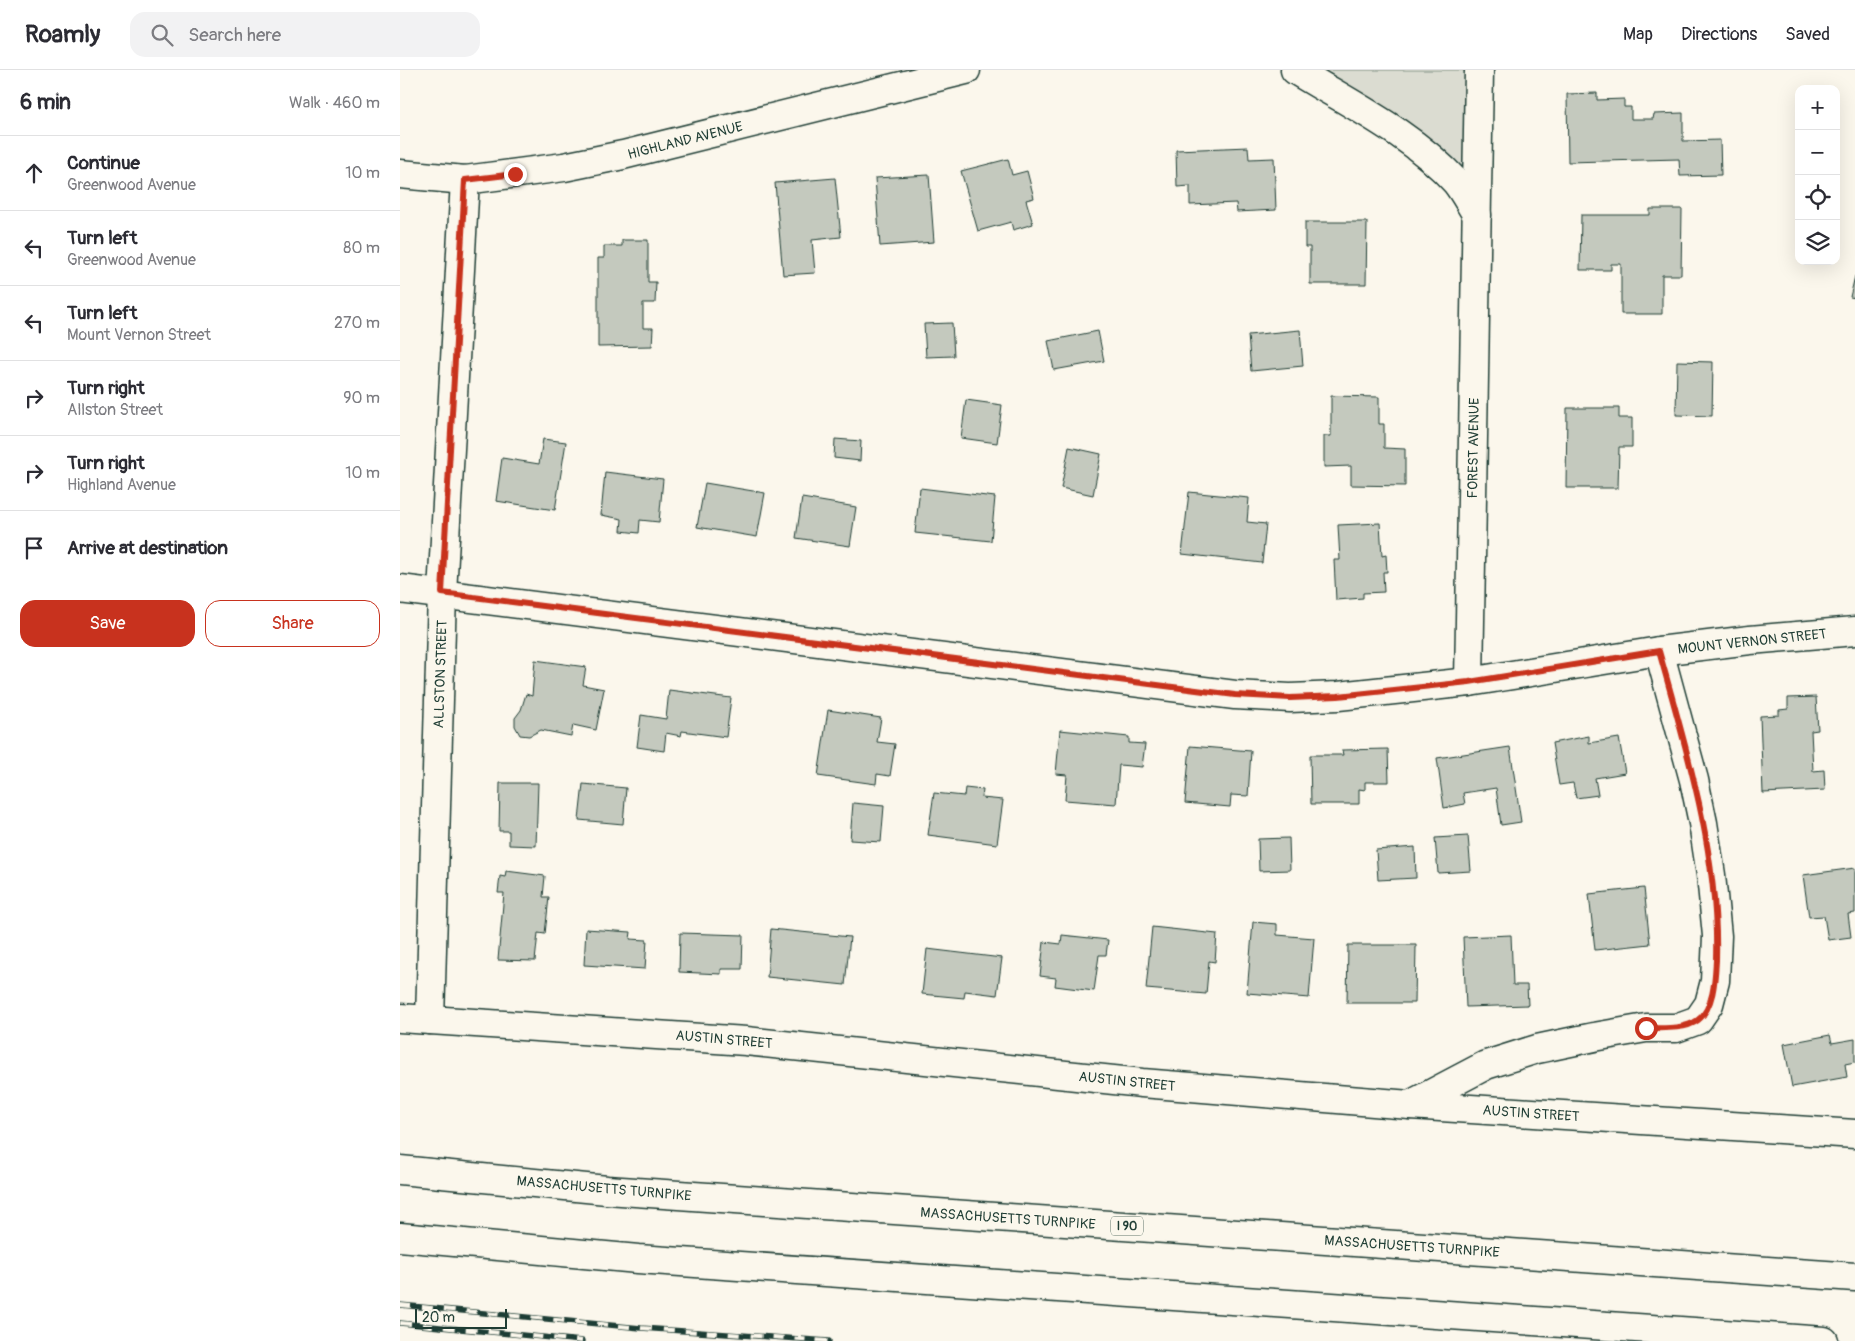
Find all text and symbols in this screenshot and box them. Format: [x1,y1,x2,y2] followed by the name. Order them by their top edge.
[130,12,480,57] search box
[25,20,100,49] text: Roamly
[148,21,176,49] icon: search
[188,23,281,47] text: Search here
[1623,23,1653,46] text: Map
[1681,23,1757,46] text: Directions
[1785,23,1830,46] text: Saved
[1795,85,1840,265] map controls
[1795,85,1840,130] button: +
[20,89,71,116] text: 6 min
[289,93,380,113] text: Walk · 460 m
[626,118,745,163] street label: HIGHLAND AVENUE
[1795,130,1840,175] button: −
[67,151,140,175] text: Continue
[20,159,48,187] icon: ahead
[345,163,380,183] text: 10 m
[504,163,527,186] route end
[67,175,196,195] text: Greenwood Avenue
[1795,175,1840,220] button: locate
[1795,220,1840,265] button: layers
[67,226,137,250] text: Turn left
[20,234,48,262] icon: left
[343,238,380,258] text: 80 m
[67,250,196,270] text: Greenwood Avenue
[67,301,137,325] text: Turn left
[20,309,48,337] icon: left
[334,313,380,333] text: 270 m
[67,325,211,345] text: Mount Vernon Street
[67,376,145,400] text: Turn right
[20,384,48,412] icon: right
[343,388,380,408] text: 90 m
[1464,397,1483,499] street label: FOREST AVENUE
[67,400,163,420] text: Allston Street
[67,451,145,475] text: Turn right
[20,459,48,487] icon: right
[345,463,380,483] text: 10 m
[67,475,176,495] text: Highland Avenue
[20,534,48,562] icon: arrive
[67,536,228,560] text: Arrive at destination
[20,600,195,647] button: Save
[205,600,380,647] button: Share
[430,619,451,729] street label: ALLSTON STREET
[1677,625,1828,658] street label: MOUNT VERNON STREET
[1635,1017,1658,1040] route start
[675,1027,773,1052] street label: AUSTIN STREET
[1078,1068,1176,1095] street label: AUSTIN STREET
[1482,1102,1580,1125] street label: AUSTIN STREET
[516,1172,692,1205] street label: MASSACHUSETTS TURNPIKE
[920,1204,1096,1233] street label: MASSACHUSETTS TURNPIKE
[1111,1216,1143,1236] road number: I 90
[1324,1232,1500,1261] street label: MASSACHUSETTS TURNPIKE
[415,1306,508,1329] scale bar
[422,1309,455,1326] text: 20 m

